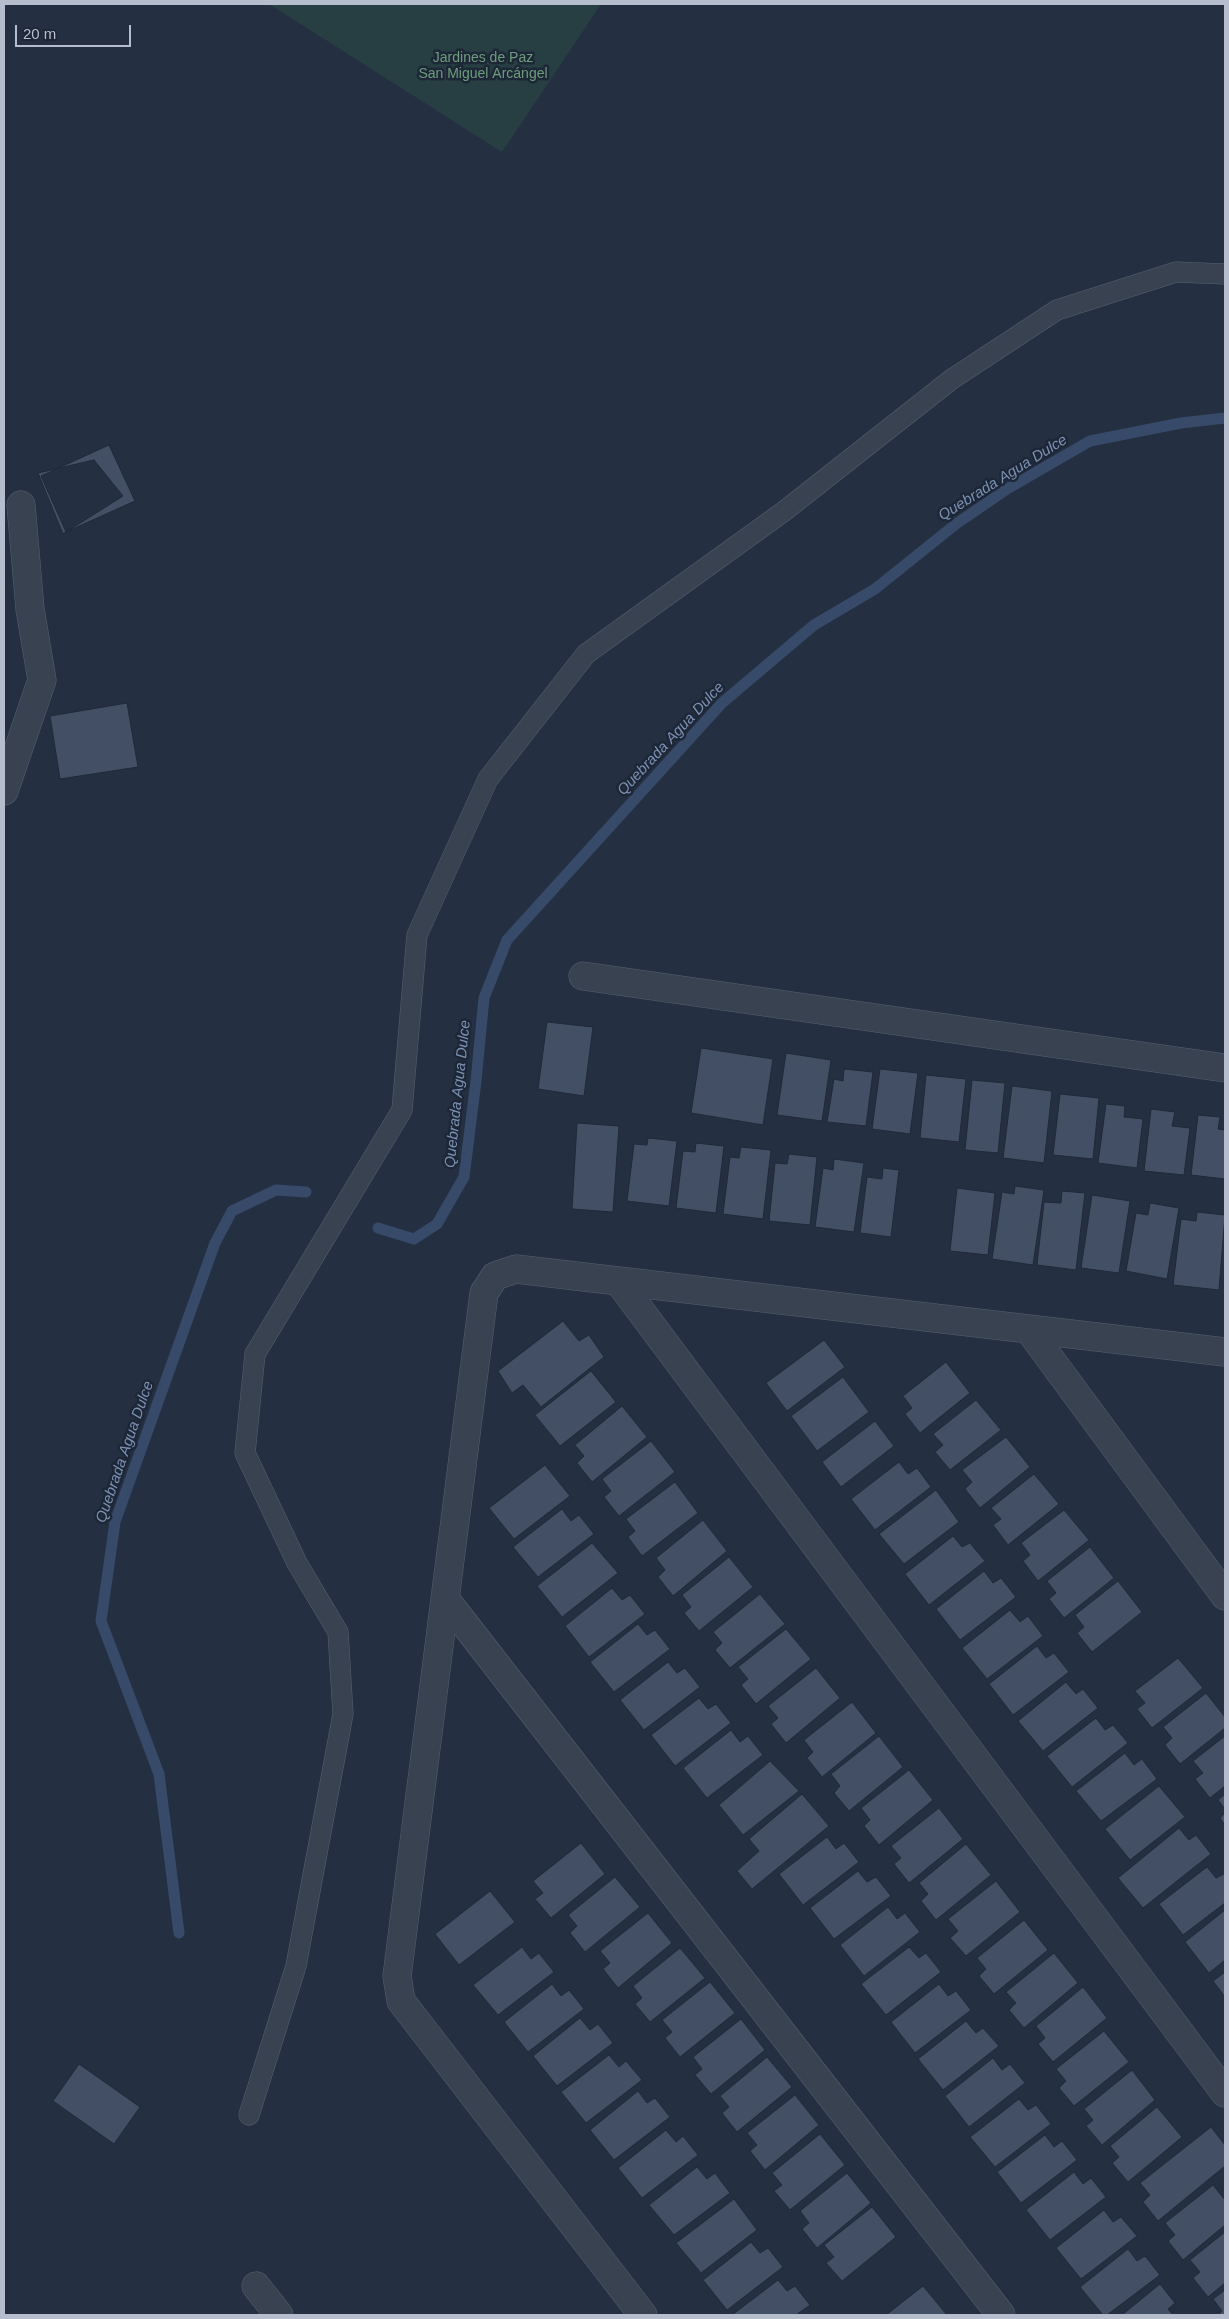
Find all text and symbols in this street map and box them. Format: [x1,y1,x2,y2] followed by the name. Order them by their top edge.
[18,15,134,47] scale bar
[23,25,56,42] text: 20 m
[418,50,548,82] park label: Jardines de Paz San Miguel Arcángel
[935,431,1071,525] water label: Quebrada Agua Dulce
[614,679,728,799] water label: Quebrada Agua Dulce
[441,1019,475,1169] water label: Quebrada Agua Dulce
[92,1379,158,1525] water label: Quebrada Agua Dulce

